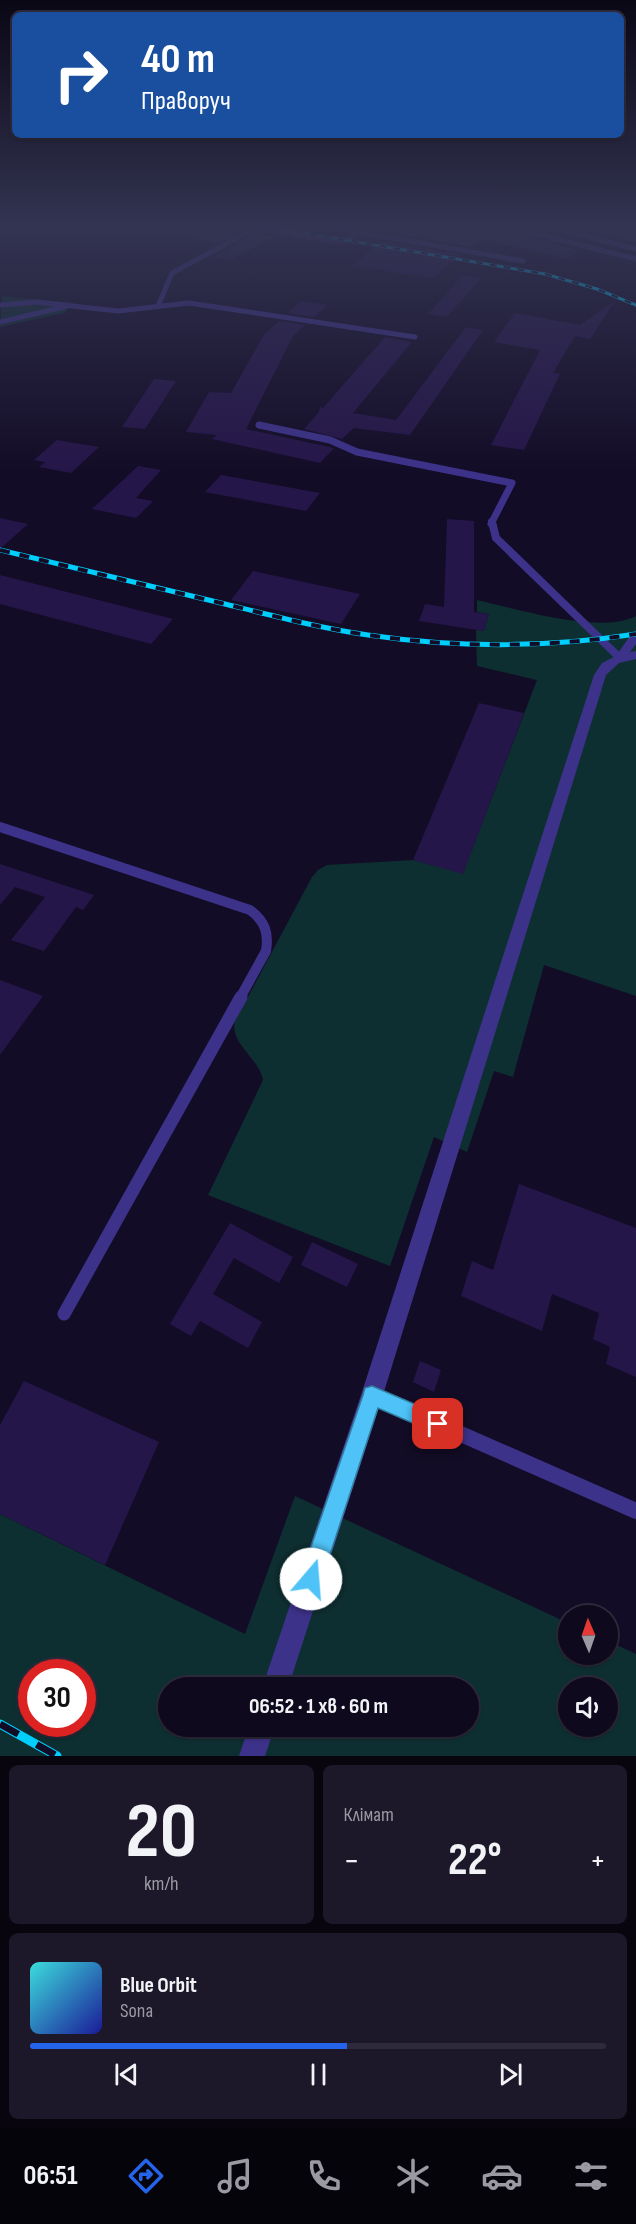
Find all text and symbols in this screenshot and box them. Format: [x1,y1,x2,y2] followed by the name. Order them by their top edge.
[141,34,215,85] text: 40 m
[42,36,120,114] icon: right
[141,85,231,117] text: Праворуч
[412,1398,463,1449] pin
[421,1407,454,1440] icon: arrive
[279,1547,343,1611] position arrow
[558,1605,618,1665] north arrow
[558,1605,618,1737] map controls
[18,1659,96,1737] speed limit sign: 30
[558,1677,618,1737] button: sound
[249,1693,388,1720] text: 06:52 · 1 хв · 60 m
[126,1786,197,1879] text: 20
[344,1803,394,1827] text: Клімат
[448,1833,502,1888] text: 22°
[344,1841,360,1881] text: −
[590,1841,606,1881] text: +
[144,1872,179,1896] text: km/h
[120,1972,197,1999] text: Blue Orbit
[120,1999,153,2023] text: Sona
[110,2058,143,2091] icon: previous
[302,2058,335,2091] icon: pause
[494,2058,527,2091] icon: next
[125,2155,167,2197] icon: directions
[214,2155,256,2197] icon: music
[303,2155,345,2197] icon: phone
[392,2155,434,2197] icon: climate
[481,2155,523,2197] icon: car
[570,2155,612,2197] icon: filters
[24,2160,78,2192] text: 06:51

